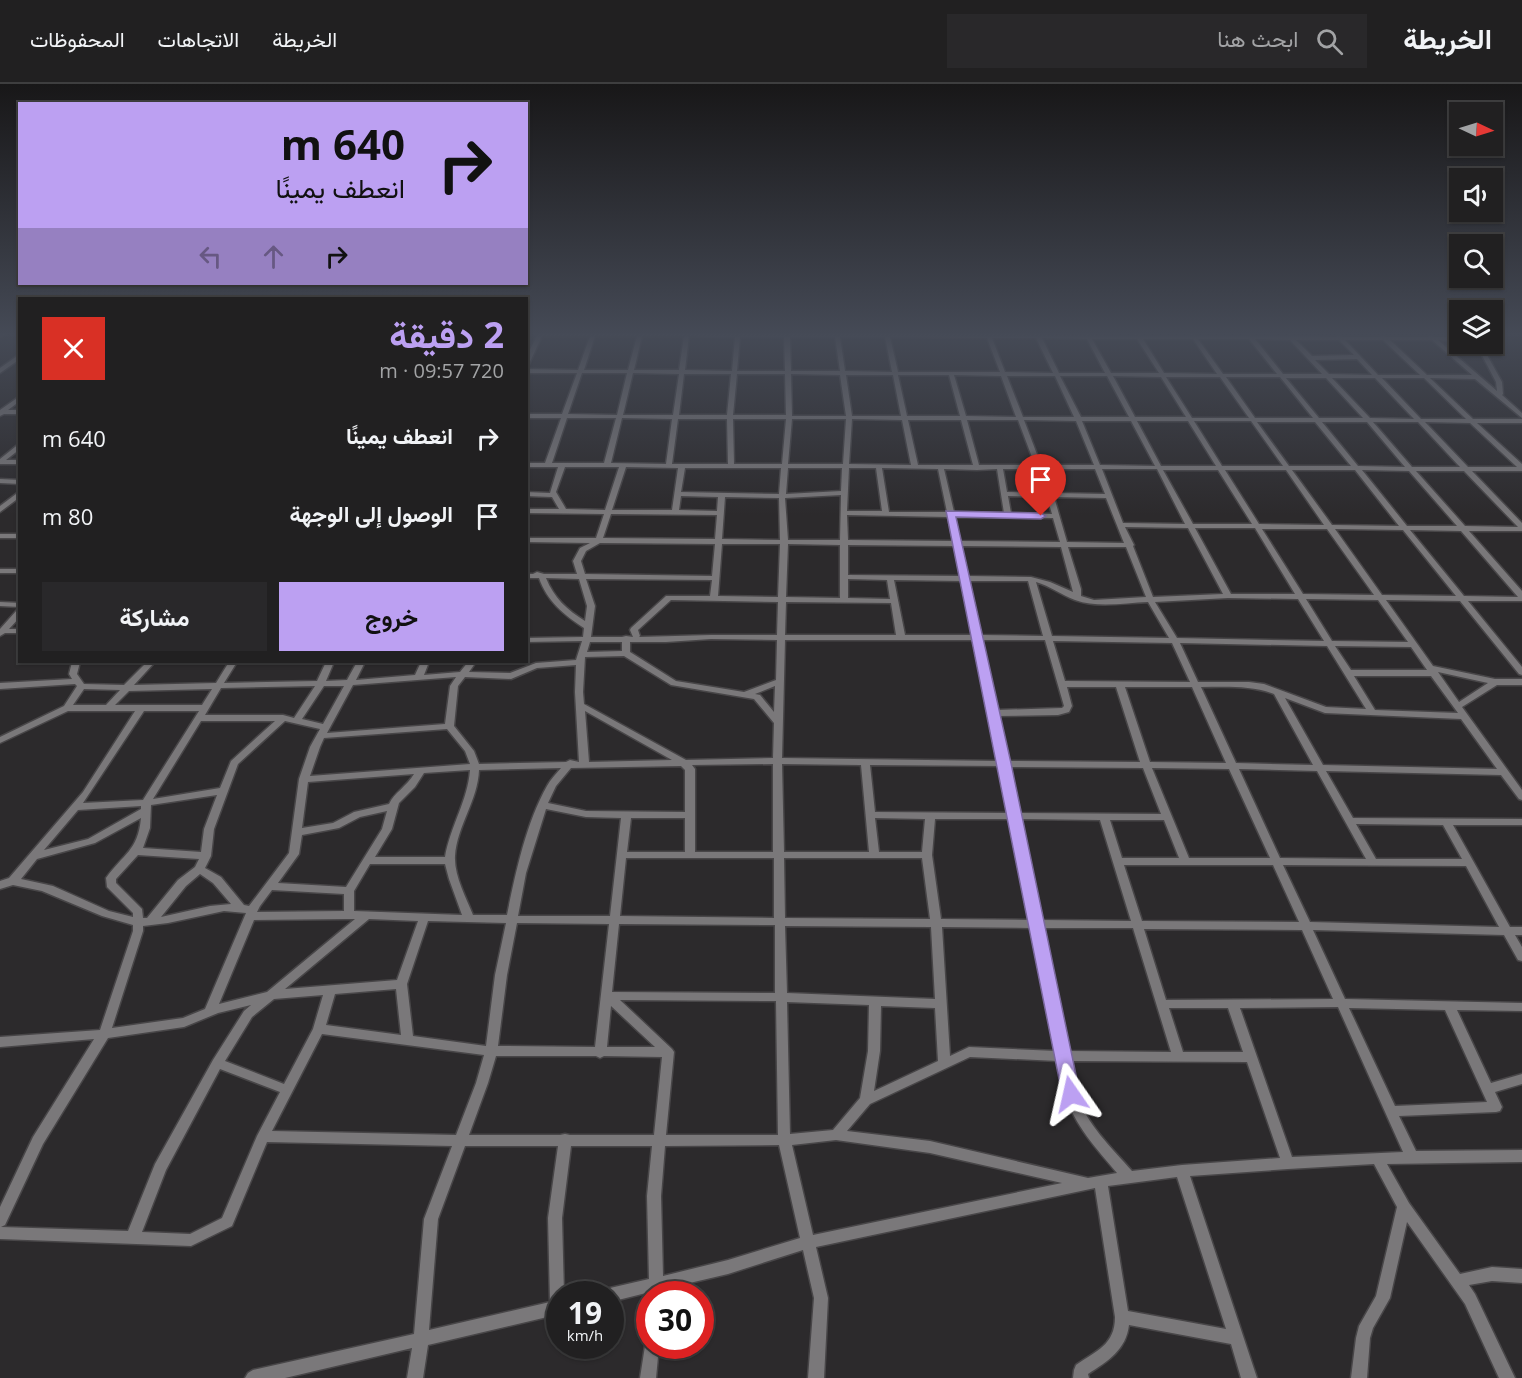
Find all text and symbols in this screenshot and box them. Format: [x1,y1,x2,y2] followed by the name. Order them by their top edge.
[947,14,1367,68] search box
[1403,19,1492,57] text: الخريطة
[1217,23,1298,53] text: ابحث هنا
[30,25,125,53] text: المحفوظات
[158,25,239,53] text: الاتجاهات
[272,25,337,53] text: الخريطة
[1313,25,1346,58] icon: search
[1449,102,1503,156] north arrow
[1449,102,1503,354] map controls
[281,115,405,172] text: 640 m
[426,126,504,204] icon: right
[1449,168,1503,222] button: sound
[275,169,405,206] text: انعطف يمينًا
[1449,234,1503,288] button: search
[194,240,227,273] icon: left
[257,240,290,273] icon: ahead
[320,240,353,273] icon: right
[1449,300,1503,354] button: layers
[389,310,504,359] text: 2 دقيقة
[42,317,105,380] button: close
[379,357,504,384] text: 720 m · 09:57
[346,420,453,450] text: انعطف يمينًا
[471,422,504,455] icon: right
[42,423,106,453] text: 640 m
[1015,454,1066,516] pin
[1024,463,1057,496] icon: arrive
[289,498,453,528] text: الوصول إلى الوجهة
[471,500,504,533] icon: arrive
[42,501,93,531] text: 80 m
[42,582,267,651] button: مشاركة
[279,582,504,651] button: خروج
[1039,1062,1103,1126] position arrow
[636,1281,714,1359] speed limit sign: 30
[568,1292,602,1333] text: 19
[567,1325,603,1345] text: km/h

